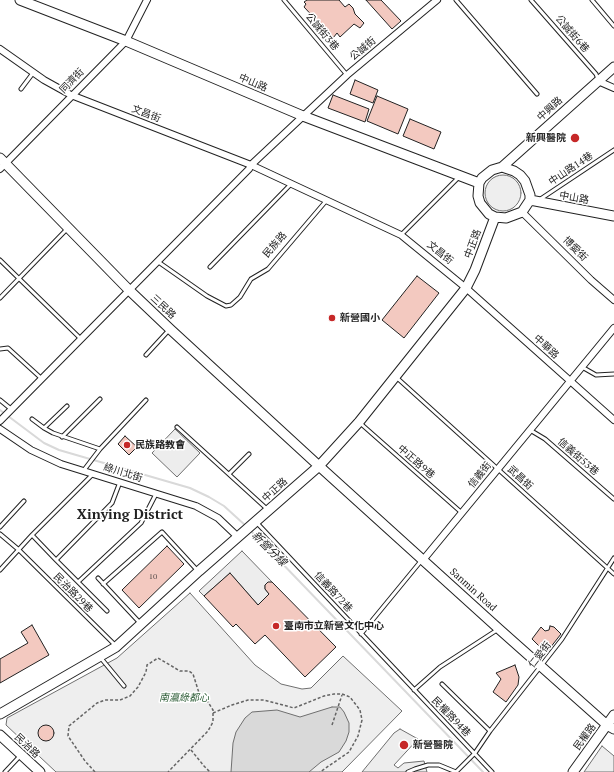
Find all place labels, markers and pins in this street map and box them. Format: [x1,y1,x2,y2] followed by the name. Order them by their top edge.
[526,132,566,144] place label: 新興醫院
[569,132,581,144] marker: 新興醫院
[340,312,380,324] place label: 新營國小
[327,313,337,323] marker: 新營國小
[135,439,185,451] place label: 民族路教會
[122,440,132,450] marker: 民族路教會
[284,620,384,632] place label: 臺南市立新營文化中心
[271,621,281,631] marker: 臺南市立新營文化中心
[398,739,410,751] marker: 新營醫院
[413,739,453,751] place label: 新營醫院

